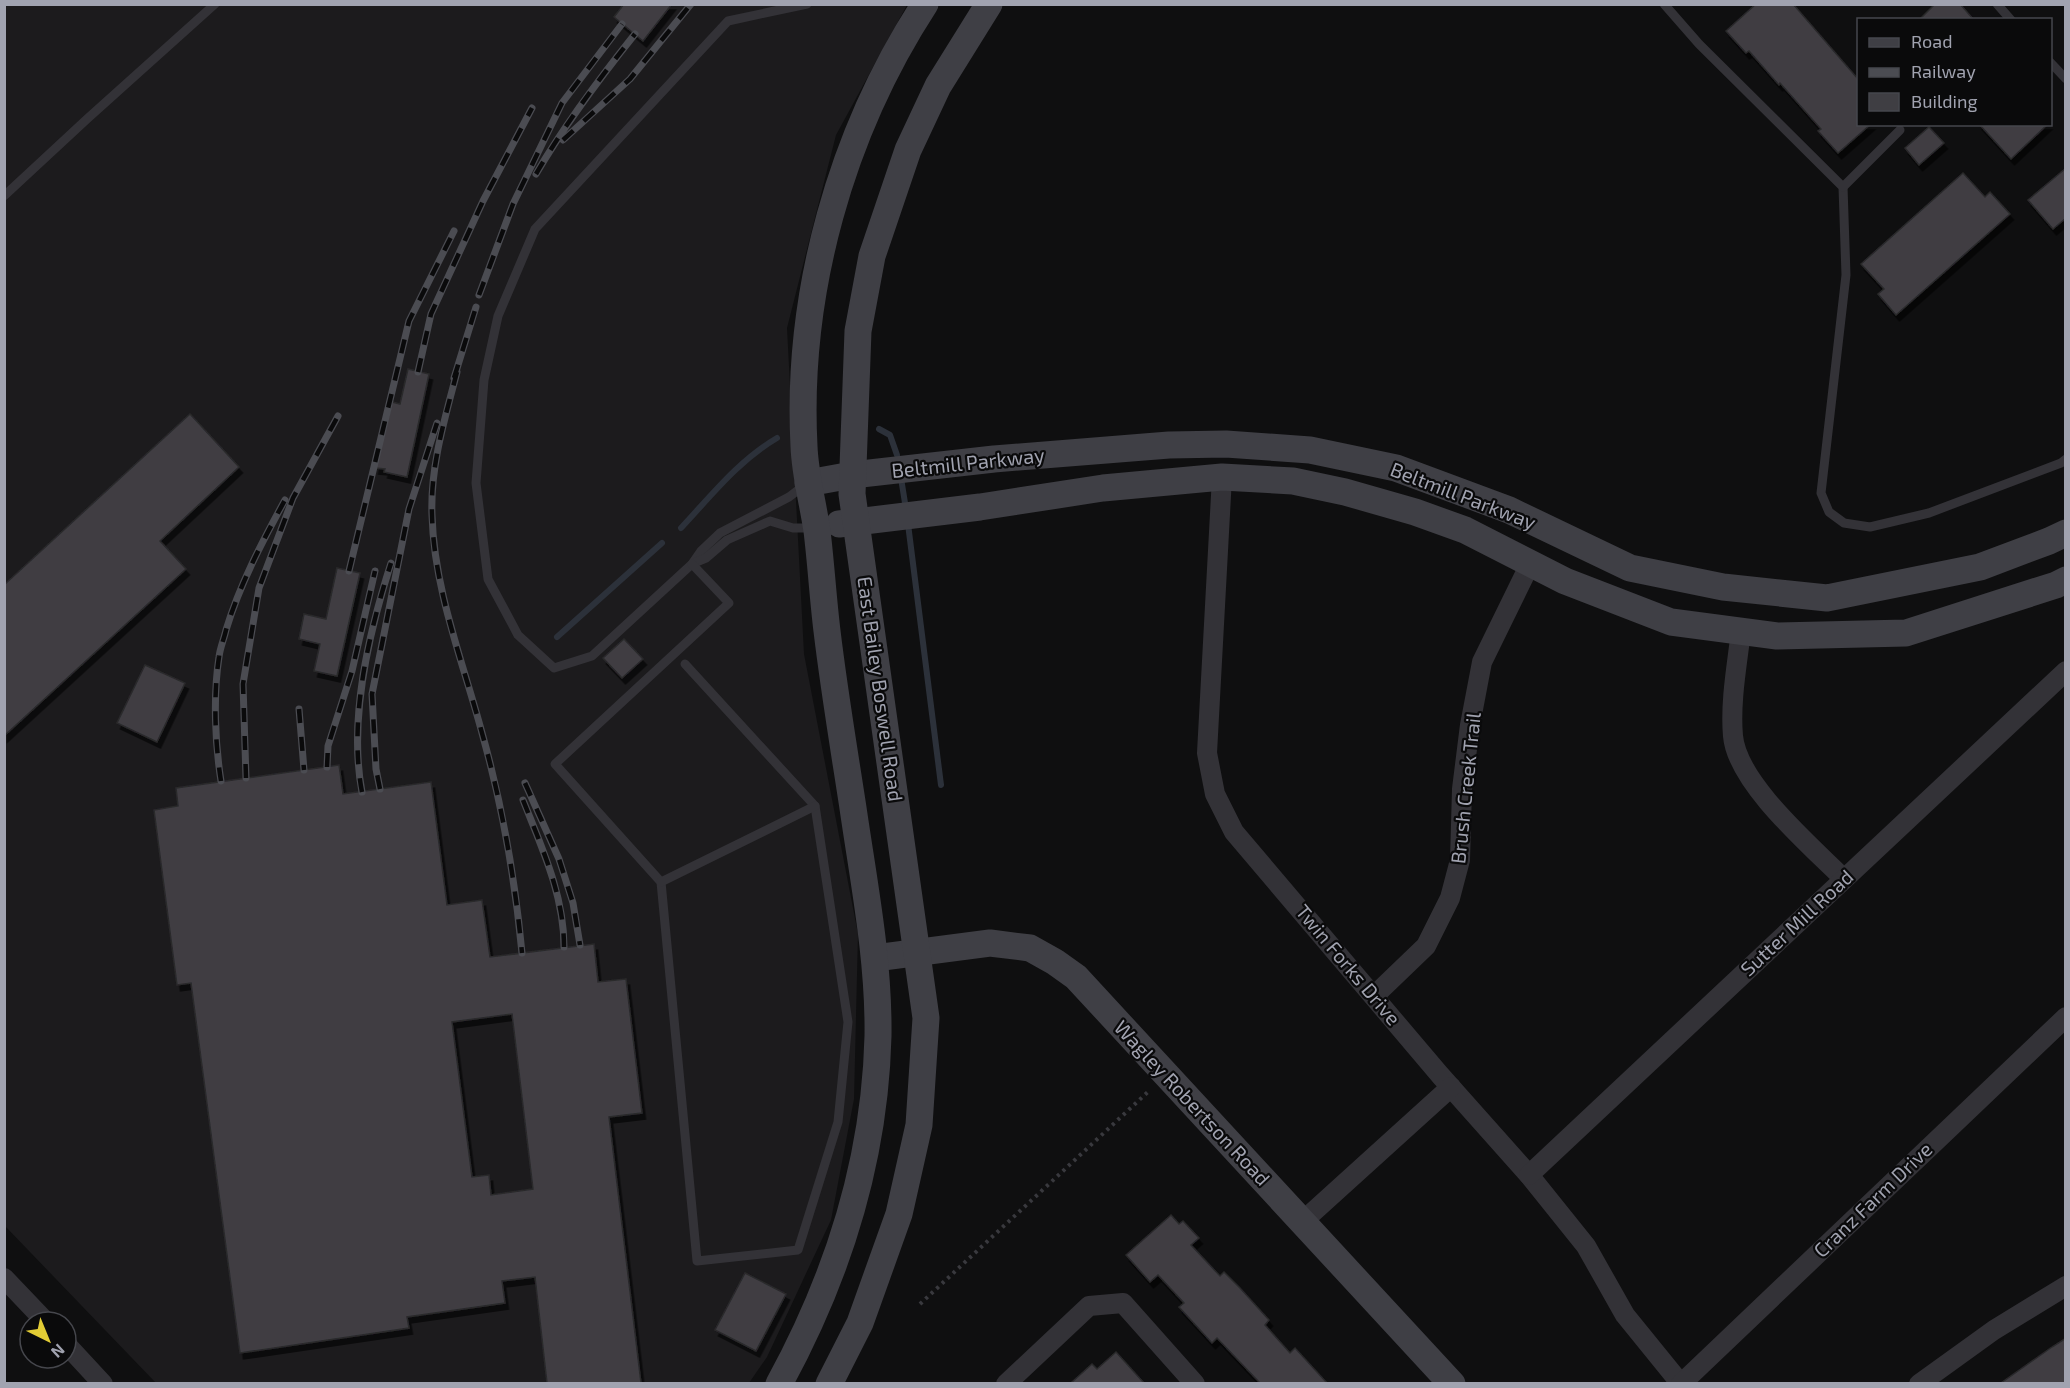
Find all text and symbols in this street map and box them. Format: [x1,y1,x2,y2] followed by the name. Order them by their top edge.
[1857,18,2052,126] legend
[1911,30,1952,52] text: Road
[1911,60,1976,82] text: Railway
[1911,90,1978,112] text: Building
[890,442,1046,482] street label: Beltmill Parkway
[1387,456,1540,534] street label: Beltmill Parkway
[853,575,909,803] street label: East Bailey Boswell Road
[1445,711,1485,865] street label: Brush Creek Trail
[1735,864,1858,981] street label: Sutter Mill Road
[1291,899,1406,1029] street label: Twin Forks Drive
[1110,1015,1276,1190] street label: Wagley Robertson Road
[1808,1137,1937,1262] street label: Cranz Farm Drive
[18,1310,78,1370] north arrow
[48,1340,69,1362] text: N

